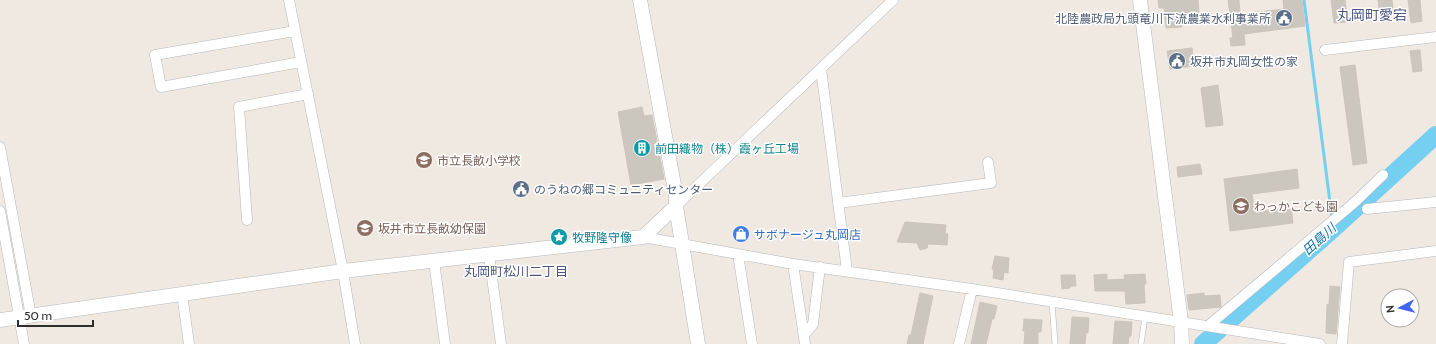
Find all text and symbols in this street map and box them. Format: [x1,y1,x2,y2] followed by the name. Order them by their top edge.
[1337,6,1407,24] district label: 丸岡町愛宕
[1274,8,1294,28] public building icon: 北陸農政局九頭竜川下流農業水利事業所
[1055,11,1271,26] place label: 北陸農政局九頭竜川下流農業水利事業所
[1167,51,1187,71] public building icon: 坂井市丸岡女性の家
[1190,54,1298,69] place label: 坂井市丸岡女性の家
[632,138,652,158] building icon: 前田織物（株）霞ヶ丘工場
[655,141,799,156] place label: 前田織物（株）霞ヶ丘工場
[414,150,434,170] school or university icon: 市立長畝小学校
[437,153,521,168] place label: 市立長畝小学校
[511,179,531,199] public building icon: のうねの郷コミュニティセンター
[534,182,713,197] place label: のうねの郷コミュニティセンター
[1231,196,1251,216] school or university icon: わっかこども園
[1254,199,1338,214] place label: わっかこども園
[355,218,375,238] school or university icon: 坂井市立長畝幼保園
[1299,219,1340,258] water label: 田島川
[378,221,486,236] place label: 坂井市立長畝幼保園
[731,224,751,244] shop icon: サボナージュ丸岡店
[549,227,569,247] place icon: 牧野隆守像
[754,227,861,242] place label: サボナージュ丸岡店
[572,230,632,245] place label: 牧野隆守像
[464,263,568,279] district label: 丸岡町松川二丁目
[1380,288,1420,328] north arrow
[18,302,93,328] scale bar
[1383,305,1397,314] text: N
[24,308,52,323] text: 50 m

